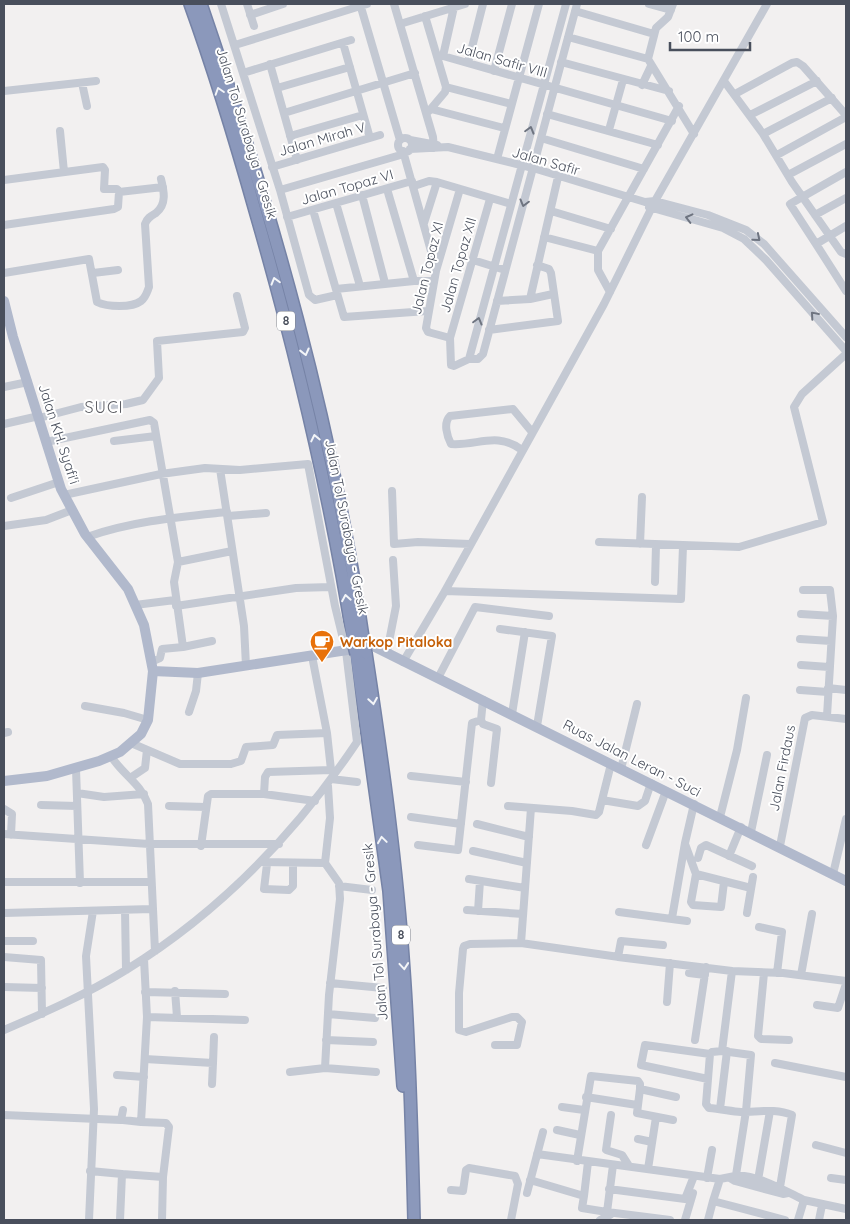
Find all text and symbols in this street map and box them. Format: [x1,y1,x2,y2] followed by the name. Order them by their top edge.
[670,20,750,52] scale bar
[678,27,719,46] text: 100 m
[455,38,549,82] street label: Jalan Safir VIII
[212,45,282,221] street label: Jalan Tol Surabaya - Gresik
[215,88,225,96] one-way arrow
[277,118,367,160] street label: Jalan Mirah V
[525,127,535,135] one-way arrow
[510,143,583,179] street label: Jalan Safir
[299,165,395,209] street label: Jalan Topaz VI
[519,198,529,206] one-way arrow
[685,214,693,224] one-way arrow
[436,215,480,315] street label: Jalan Topaz XII
[407,220,447,316] street label: Jalan Topaz XI
[751,233,760,241] one-way arrow
[271,277,281,285] one-way arrow
[811,311,820,320] one-way arrow
[277,312,295,331] road number: 8
[473,317,483,325] one-way arrow
[299,348,310,357] one-way arrow
[34,382,84,486] street label: Jalan KH. Syafi'i
[85,397,123,417] district label: SUCI
[310,434,321,443] one-way arrow
[321,438,373,616] street label: Jalan Tol Surabaya - Gresik
[342,593,352,602] one-way arrow
[309,629,335,663] cafe icon: Warkop Pitaloka
[340,633,452,651] place label: Warkop Pitaloka
[368,696,378,705] one-way arrow
[560,715,704,801] street label: Ruas Jalan Leran - Suci
[765,723,799,813] street label: Jalan Firdaus
[377,836,387,844] one-way arrow
[358,842,392,1022] street label: Jalan Tol Surabaya - Gresik
[392,926,410,944] road number: 8
[398,963,409,971] one-way arrow

